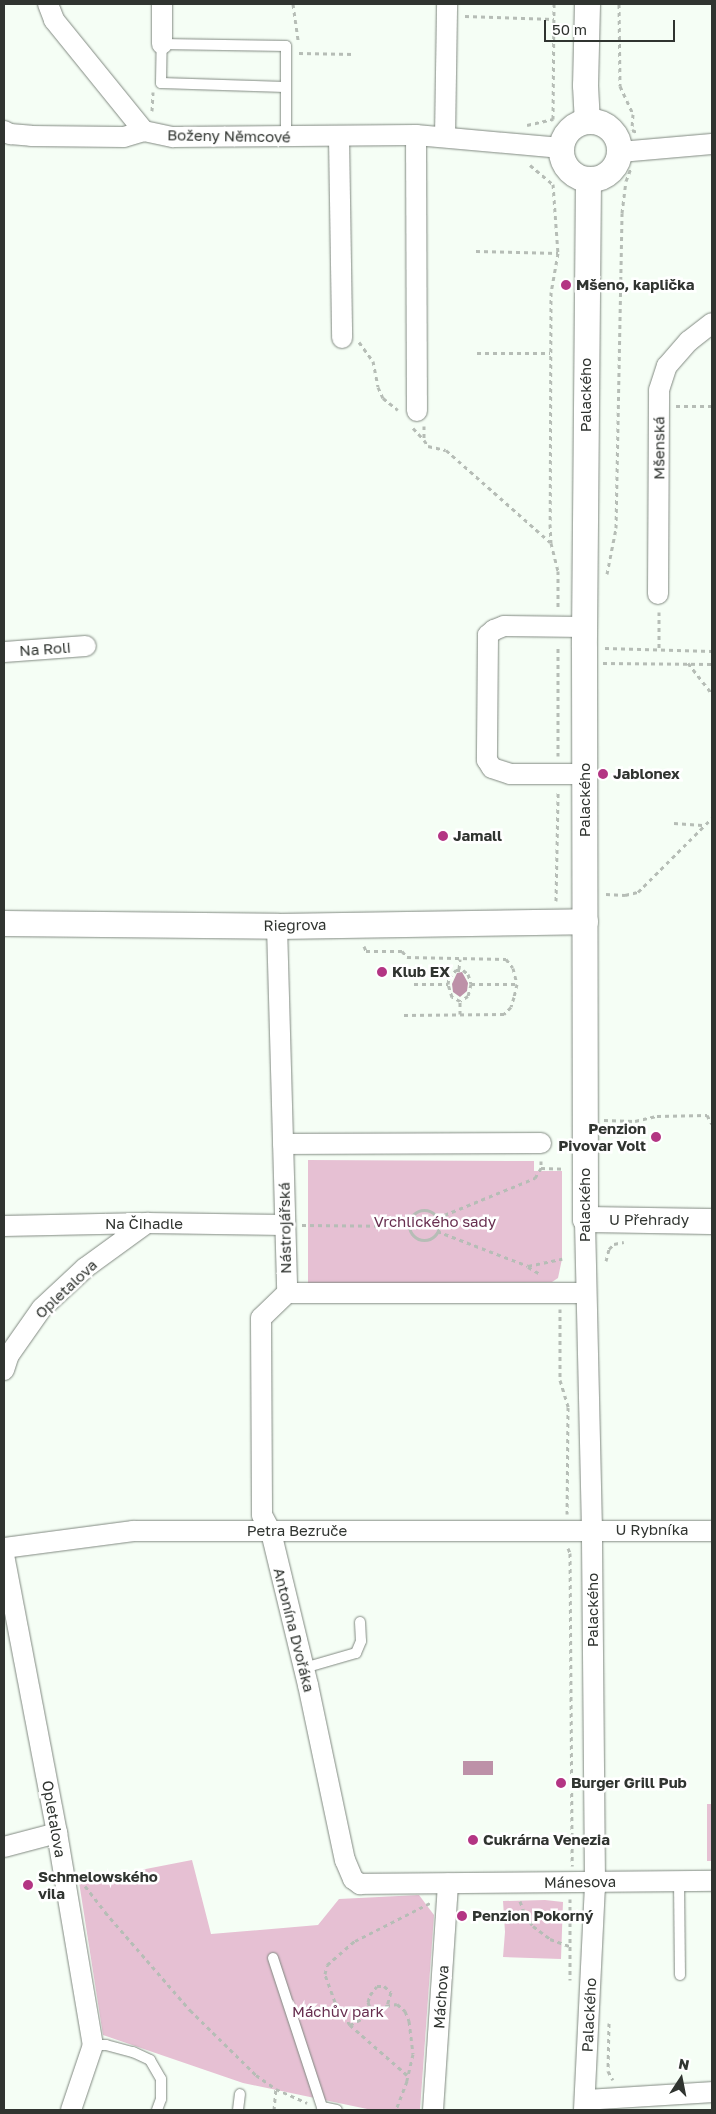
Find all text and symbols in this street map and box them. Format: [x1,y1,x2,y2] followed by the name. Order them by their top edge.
[546,10,677,42] scale bar
[552,20,587,38] text: 50 m
[167,126,291,146] street label: Boženy Němcové
[576,276,694,294] place label: Mšeno, kaplička
[560,279,572,291] marker: Mšeno, kaplička
[577,358,595,432] street label: Palackého
[650,416,668,480] street label: Mšenská
[19,638,71,660] street label: Na Roli
[576,763,594,837] street label: Palackého
[613,765,680,783] place label: Jablonex
[597,768,609,780] marker: Jablonex
[453,827,502,845] place label: Jamall
[437,830,449,842] marker: Jamall
[263,915,327,935] street label: Riegrova
[392,963,450,981] place label: Klub EX
[376,966,388,978] marker: Klub EX
[558,1119,646,1154] place label: Penzion Pivovar Volt
[650,1131,662,1143] marker: Penzion Pivovar Volt
[576,1168,594,1242] street label: Palackého
[275,1182,295,1274] street label: Nástrojářská
[609,1211,689,1229] street label: U Přehrady
[374,1213,496,1231] park label: Vrchlického sady
[105,1215,183,1233] street label: Na Čihadle
[31,1256,101,1322] street label: Opletalova
[616,1521,688,1539] street label: U Rybníka
[247,1522,347,1540] street label: Petra Bezruče
[270,1566,318,1694] street label: Antonína Dvořáka
[584,1573,602,1647] street label: Palackého
[571,1774,687,1792] place label: Burger Grill Pub
[555,1777,567,1789] marker: Burger Grill Pub
[38,1779,70,1859] street label: Opletalova
[483,1831,610,1849] place label: Cukrárna Venezia
[467,1834,479,1846] marker: Cukrárna Venezia
[38,1867,158,1902] place label: Schmelowského vila
[544,1872,616,1892] street label: Mánesova
[22,1879,34,1891] marker: Schmelowského vila
[472,1907,593,1925] place label: Penzion Pokorný
[456,1910,468,1922] marker: Penzion Pokorný
[430,1965,452,2029] street label: Máchova
[578,1977,600,2053] street label: Palackého
[292,2003,384,2021] park label: Máchův park
[656,2054,706,2104] north arrow
[677,2054,691,2073] text: N

